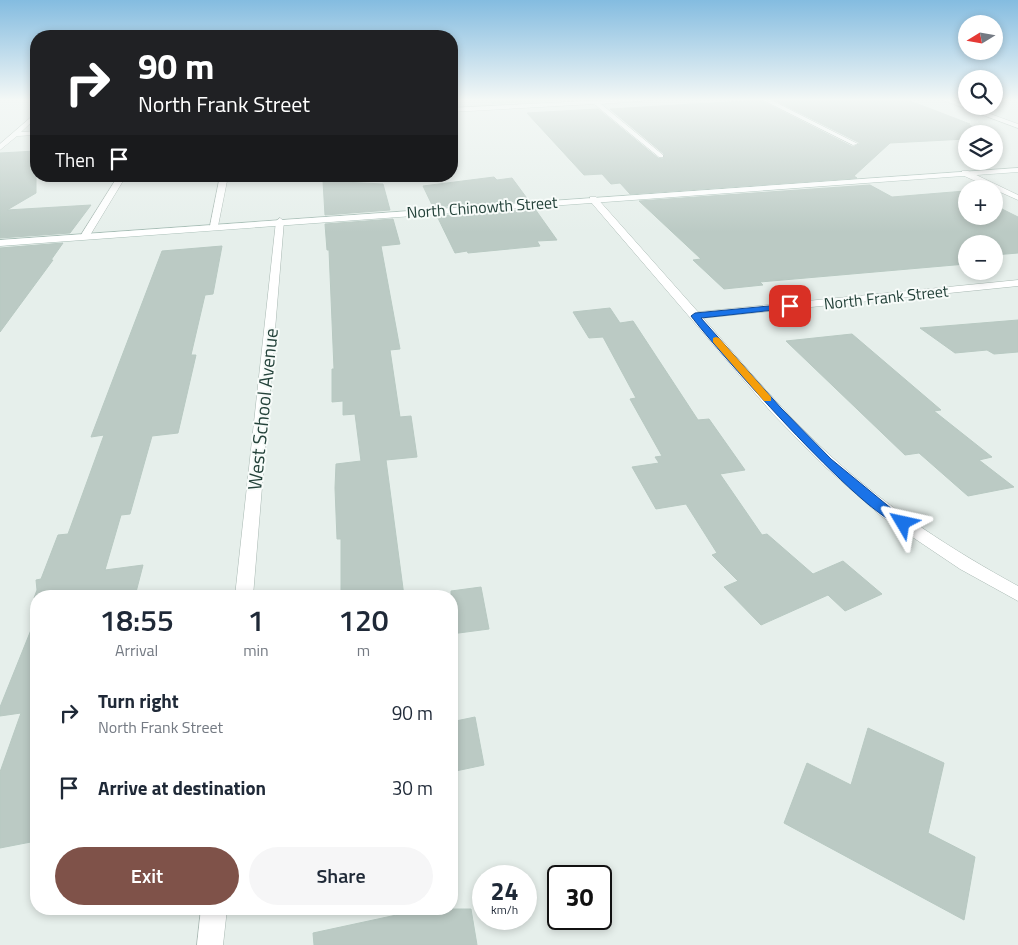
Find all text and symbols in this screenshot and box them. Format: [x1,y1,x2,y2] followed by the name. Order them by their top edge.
[958,15,1002,60] north arrow
[958,15,1003,280] map controls
[138,39,214,93] text: 90 m
[55,50,120,115] icon: right
[958,70,1003,115] button: search
[138,87,310,121] text: North Frank Street
[958,125,1003,170] button: layers
[55,145,95,174] text: Then
[105,145,133,173] icon: arrive
[958,180,1003,225] button: +
[406,190,559,224] street label: North Chinowth Street
[958,235,1003,280] button: −
[823,278,950,315] street label: North Frank Street
[769,285,811,327] pin
[776,292,804,320] icon: arrive
[239,327,285,491] street label: West School Avenue
[876,496,928,548] position arrow
[99,597,174,643] text: 18:55
[248,597,264,643] text: 1
[338,597,389,643] text: 120
[115,638,158,662] text: Arrival
[243,638,269,662] text: min
[357,638,370,662] text: m
[98,686,179,715] text: Turn right
[392,698,433,727] text: 90 m
[55,699,83,727] icon: right
[98,715,223,739] text: North Frank Street
[98,773,266,802] text: Arrive at destination
[392,773,433,802] text: 30 m
[55,774,83,802] icon: arrive
[55,847,239,905] button: Exit
[249,847,433,905] button: Share
[547,865,612,930] speed limit sign: 30
[490,872,519,910] text: 24
[491,900,518,919] text: km/h

